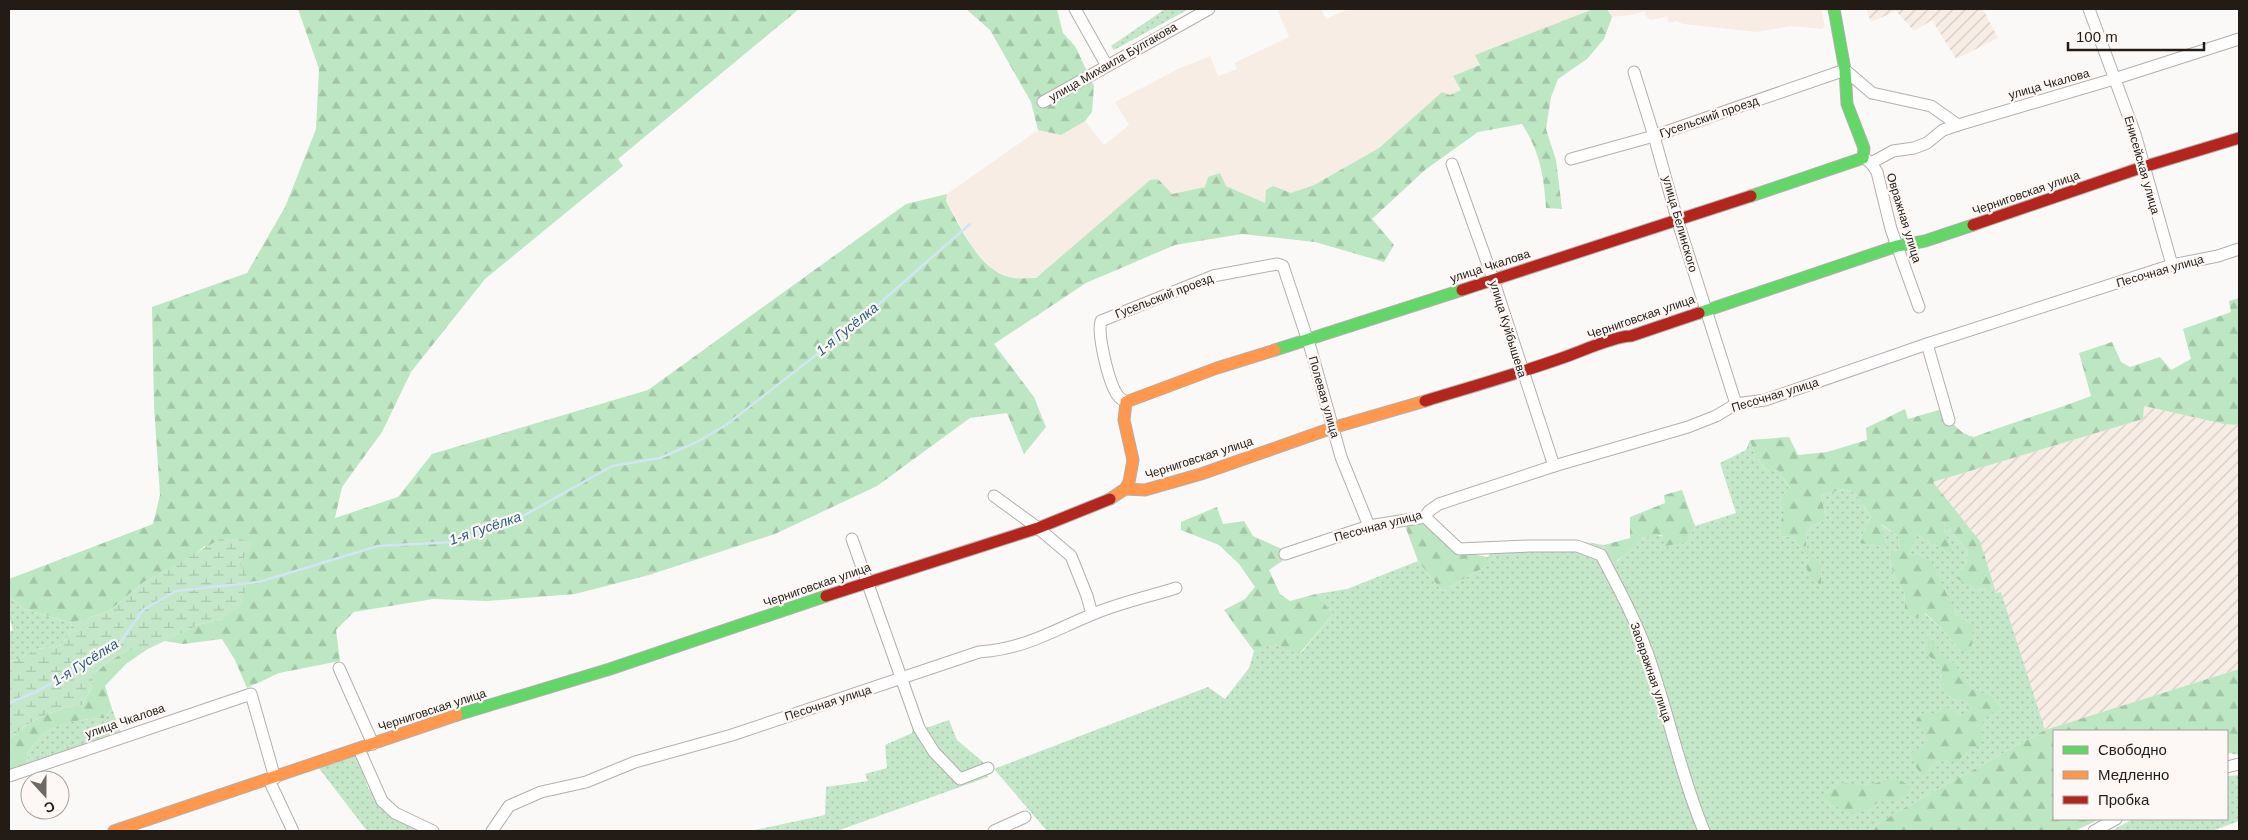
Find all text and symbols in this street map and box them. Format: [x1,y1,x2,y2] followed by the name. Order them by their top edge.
[1047,19,1180,104] street label: улица Михаила Булгакова
[2068,20,2204,52] scale bar
[2076,28,2118,45] text: 100 m
[2007,66,2091,102] street label: улица Чкалова
[1658,94,1760,140] street label: Гусельский проезд
[2121,114,2163,216] street label: Енисейская улица
[1970,168,2082,218] street label: Черниговская улица
[1884,171,1924,265] street label: Овражная улица
[1660,174,1701,274] street label: улица Белинского
[1448,246,1532,286] street label: улица Чкалова
[2115,252,2206,290] street label: Песочная улица
[1113,271,1215,321] street label: Гусельский проезд
[1487,279,1530,380] street label: улица Куйбышева
[1585,292,1697,342] street label: Черниговская улица
[813,299,881,359] water label: 1-я Гусёлка
[1306,354,1342,440] street label: Полевая улица
[1730,375,1820,415] street label: Песочная улица
[1143,434,1255,482] street label: Черниговская улица
[1333,507,1424,544] street label: Песочная улица
[447,508,523,548] water label: 1-я Гусёлка
[761,560,873,610] street label: Черниговская улица
[1627,620,1675,724] street label: Заовражная улица
[49,635,121,689] water label: 1-я Гусёлка
[783,682,873,724] street label: Песочная улица
[376,686,488,734] street label: Черниговская улица
[83,701,167,741] street label: улица Чкалова
[2053,730,2228,820] legend
[2098,741,2167,758] text: Свободно
[2098,766,2169,783] text: Медленно
[20,770,70,820] north arrow
[2098,791,2150,808] text: Пробка
[42,798,57,816] text: С

